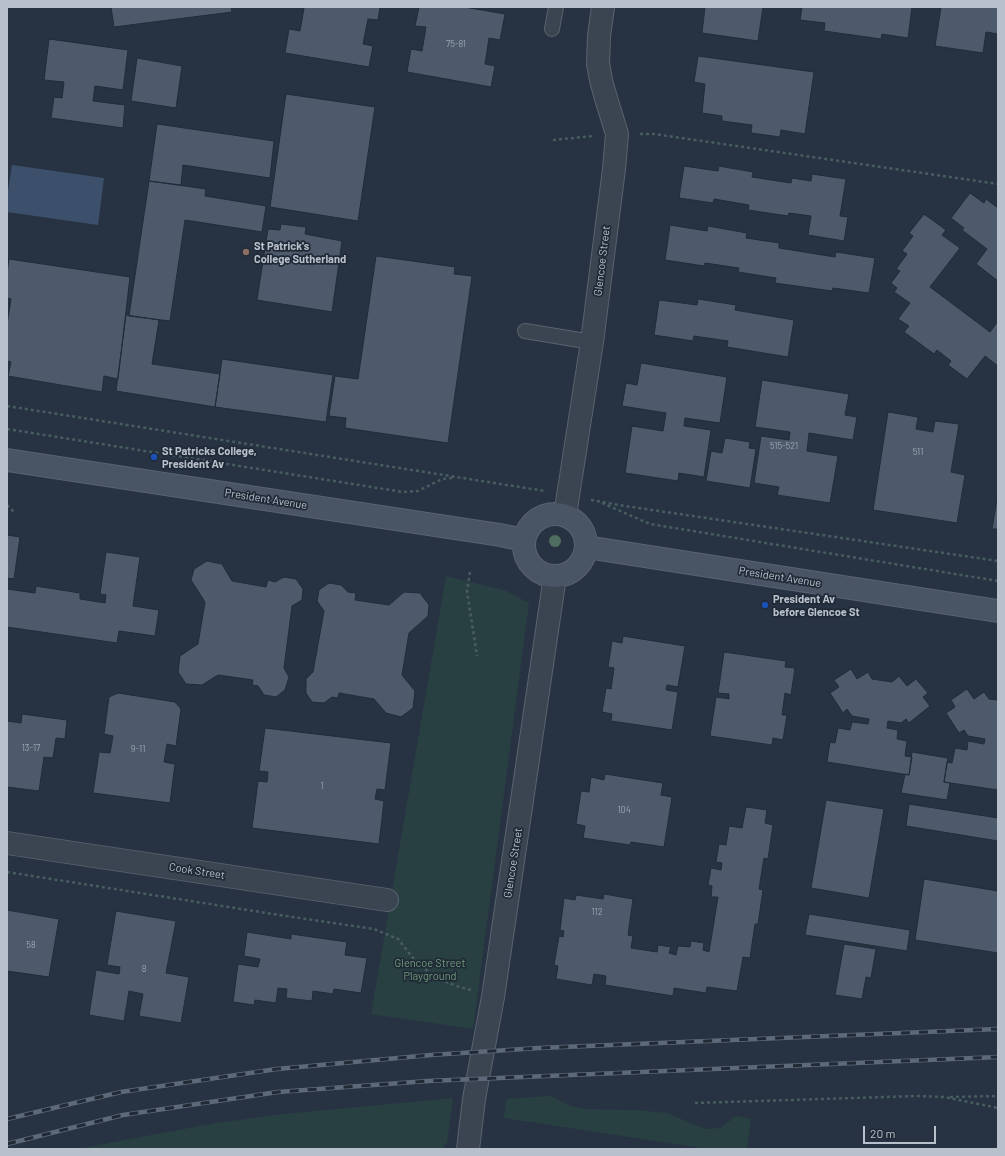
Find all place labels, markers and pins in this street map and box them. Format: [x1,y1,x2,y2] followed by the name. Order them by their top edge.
[254,239,346,265] place label: St Patrick's College Sutherland
[241,247,251,257] marker: St Patrick's College Sutherland
[162,444,257,470] place label: St Patricks College, President Av
[149,452,159,462] marker: St Patricks College, President Av
[773,592,860,618] place label: President Av before Glencoe St
[760,600,770,610] marker: President Av before Glencoe St

